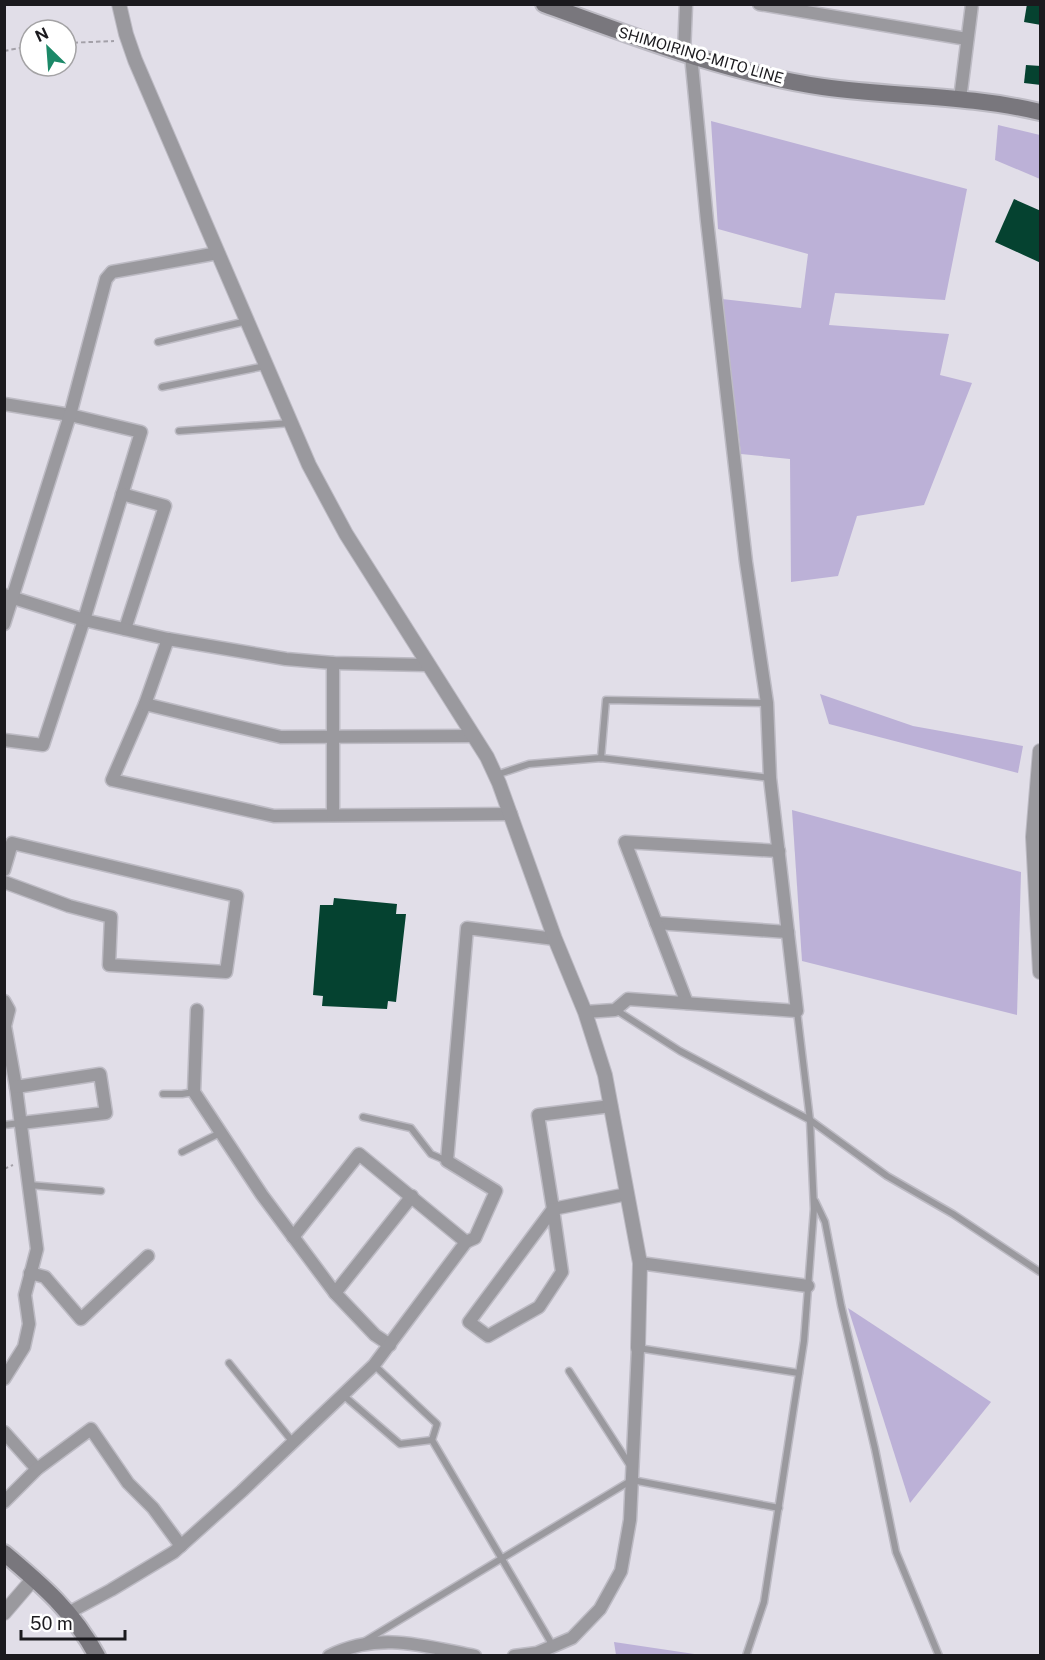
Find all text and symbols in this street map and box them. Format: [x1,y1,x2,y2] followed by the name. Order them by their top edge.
[18,18,78,78] north arrow
[616,23,786,87] street label: SHIMOIRINO-MITO LINE
[32,24,52,46] text: N
[21,1603,124,1641] scale bar
[30,1613,73,1634] text: 50 m

